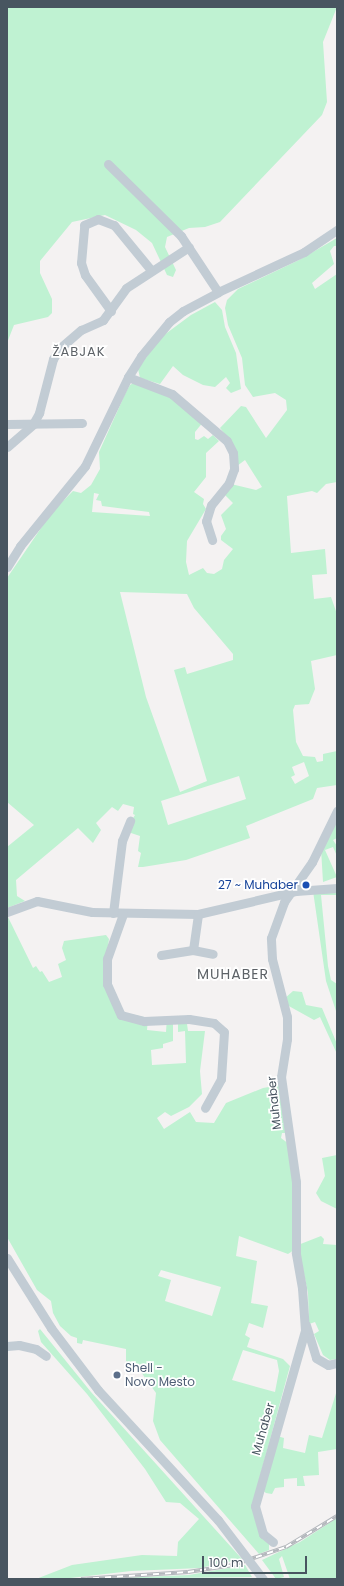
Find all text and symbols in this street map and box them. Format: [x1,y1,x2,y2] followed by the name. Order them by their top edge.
[52,344,106,360] district label: ŽABJAK
[218,878,298,892] place label: 27 ~ Muhaber
[301,880,311,890] marker: 27 ~ Muhaber
[197,966,269,982] district label: MUHABER
[264,1075,284,1131] street label: Muhaber
[125,1361,195,1389] place label: Shell - Novo Mesto
[112,1370,122,1380] marker: Shell - Novo Mesto
[249,1401,277,1457] street label: Muhaber
[204,1548,309,1574] scale bar
[209,1554,243,1571] text: 100 m

